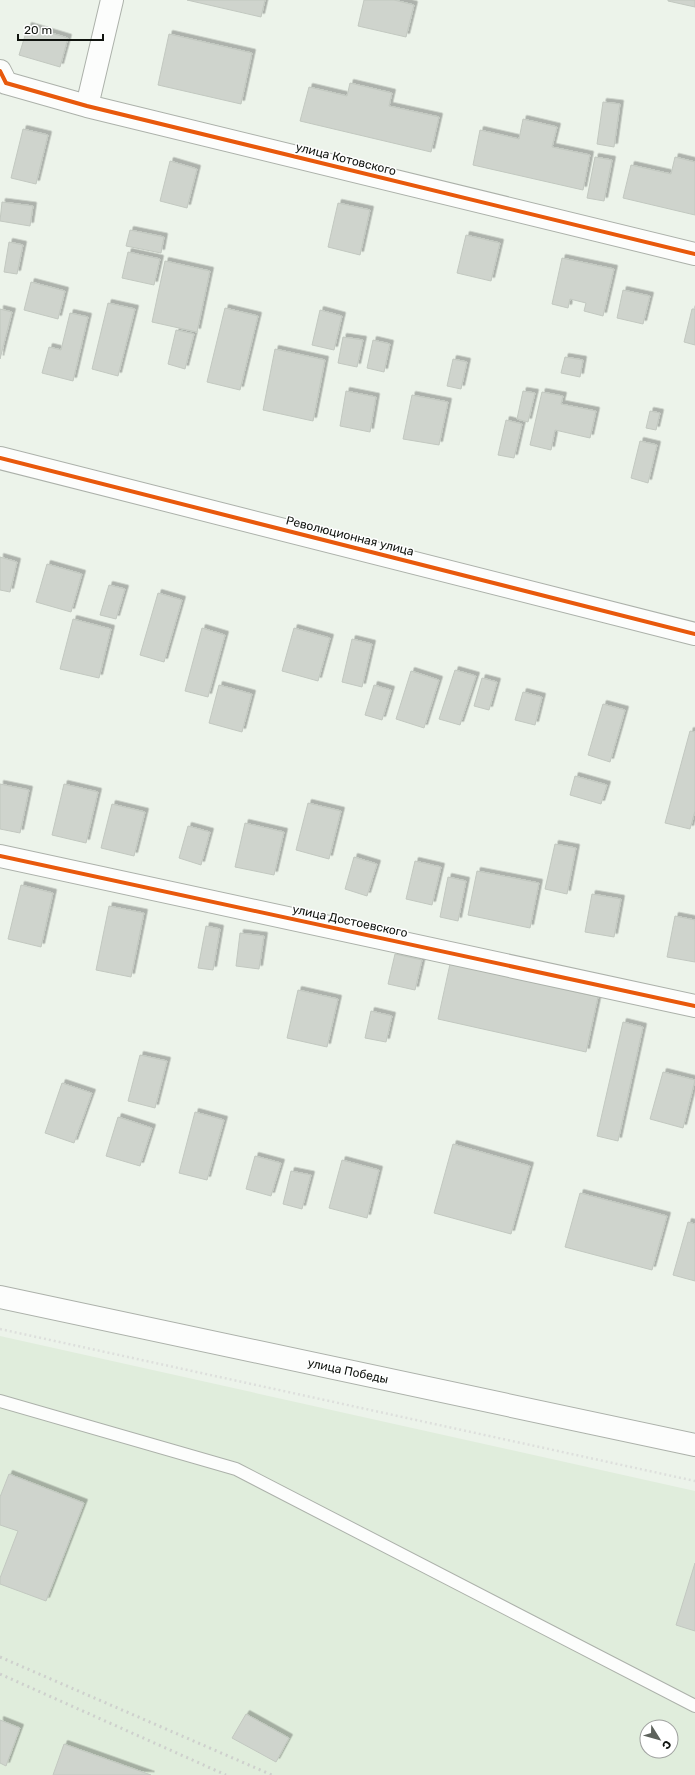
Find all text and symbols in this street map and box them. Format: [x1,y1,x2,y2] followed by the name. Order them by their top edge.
[18,16,103,42] scale bar
[24,23,52,37] text: 20 m
[294,140,398,178] street label: улица Котовского
[285,513,415,559] street label: Революционная улица
[291,902,409,940] street label: улица Достоевского
[306,1356,390,1386] street label: улица Победы
[639,1719,679,1759] north arrow
[659,1738,674,1752] text: С

